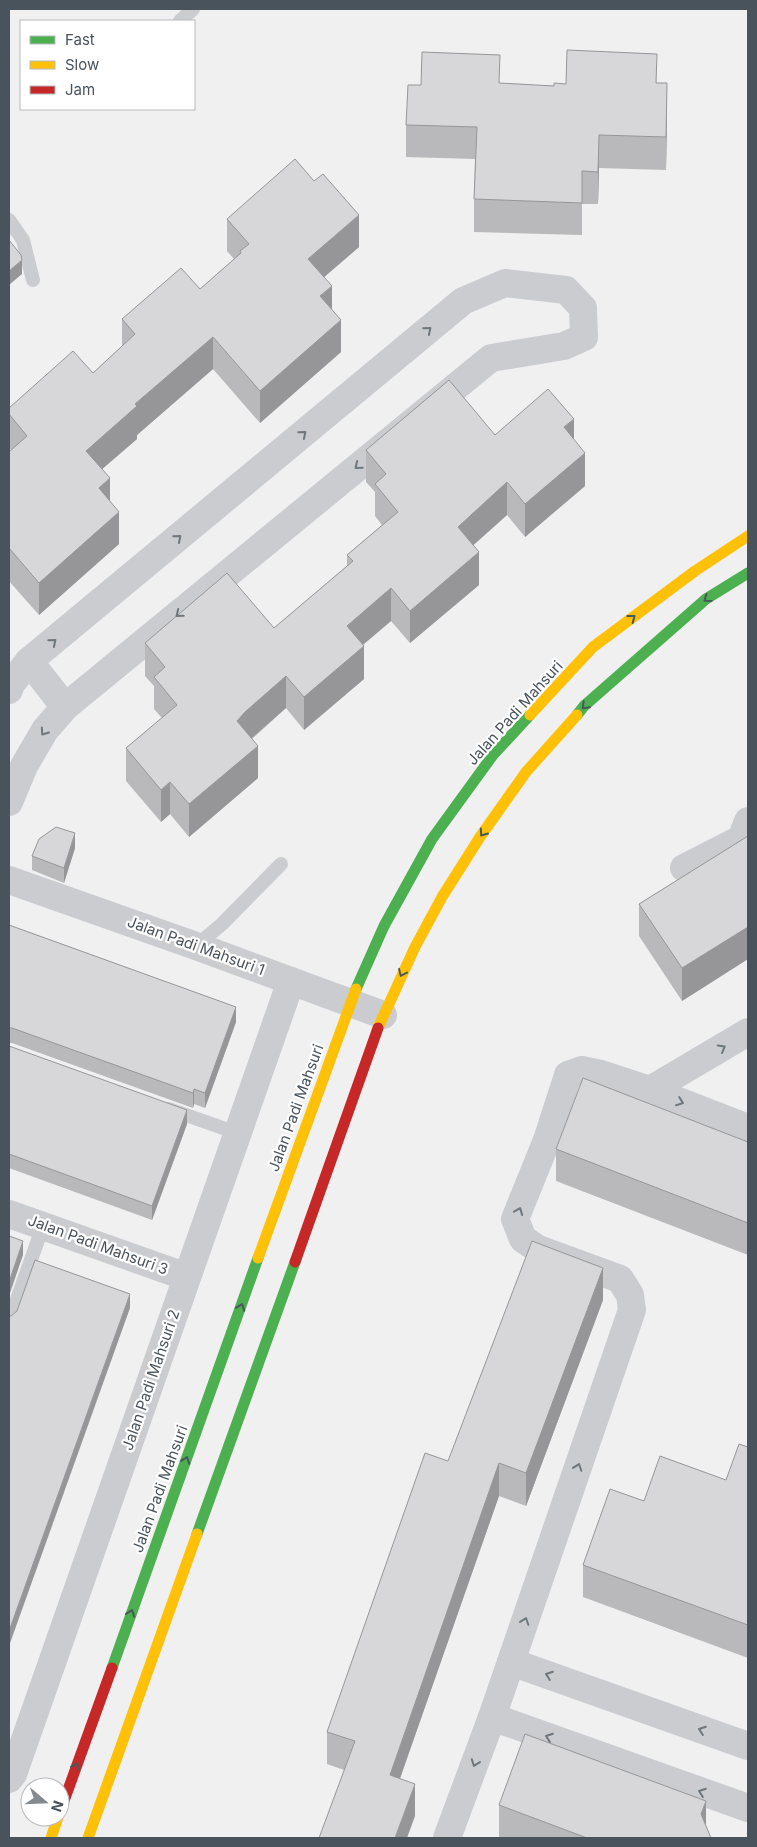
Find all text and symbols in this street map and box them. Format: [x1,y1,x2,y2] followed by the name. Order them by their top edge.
[20,20,195,110] legend
[65,30,95,49] text: Fast
[65,55,99,74] text: Slow
[65,80,95,99] text: Jam
[422,328,431,336] one-way arrow
[297,431,306,440] one-way arrow
[355,461,364,470] one-way arrow
[172,535,181,543] one-way arrow
[703,593,713,602] one-way arrow
[176,608,185,616] one-way arrow
[626,615,636,624] one-way arrow
[47,639,56,647] one-way arrow
[463,656,567,769] street label: Jalan Padi Mahsuri
[582,701,591,710] one-way arrow
[41,726,50,736] one-way arrow
[480,827,489,836] one-way arrow
[125,912,267,979] street label: Jalan Padi Mahsuri 1
[398,968,409,977] one-way arrow
[264,1041,327,1174] street label: Jalan Padi Mahsuri
[717,1044,726,1054] one-way arrow
[675,1095,684,1106] one-way arrow
[513,1207,523,1215] one-way arrow
[25,1210,171,1279] street label: Jalan Padi Mahsuri 3
[235,1303,245,1312] one-way arrow
[118,1307,184,1453] street label: Jalan Padi Mahsuri 2
[128,1422,191,1555] street label: Jalan Padi Mahsuri
[180,1456,190,1465] one-way arrow
[572,1464,582,1472] one-way arrow
[125,1609,135,1618] one-way arrow
[519,1617,529,1626] one-way arrow
[545,1671,554,1681] one-way arrow
[699,1725,707,1735] one-way arrow
[545,1733,554,1743] one-way arrow
[471,1758,481,1766] one-way arrow
[70,1762,80,1771] one-way arrow
[20,1777,70,1827] north arrow
[698,1788,707,1798] one-way arrow
[48,1799,68,1814] text: N

